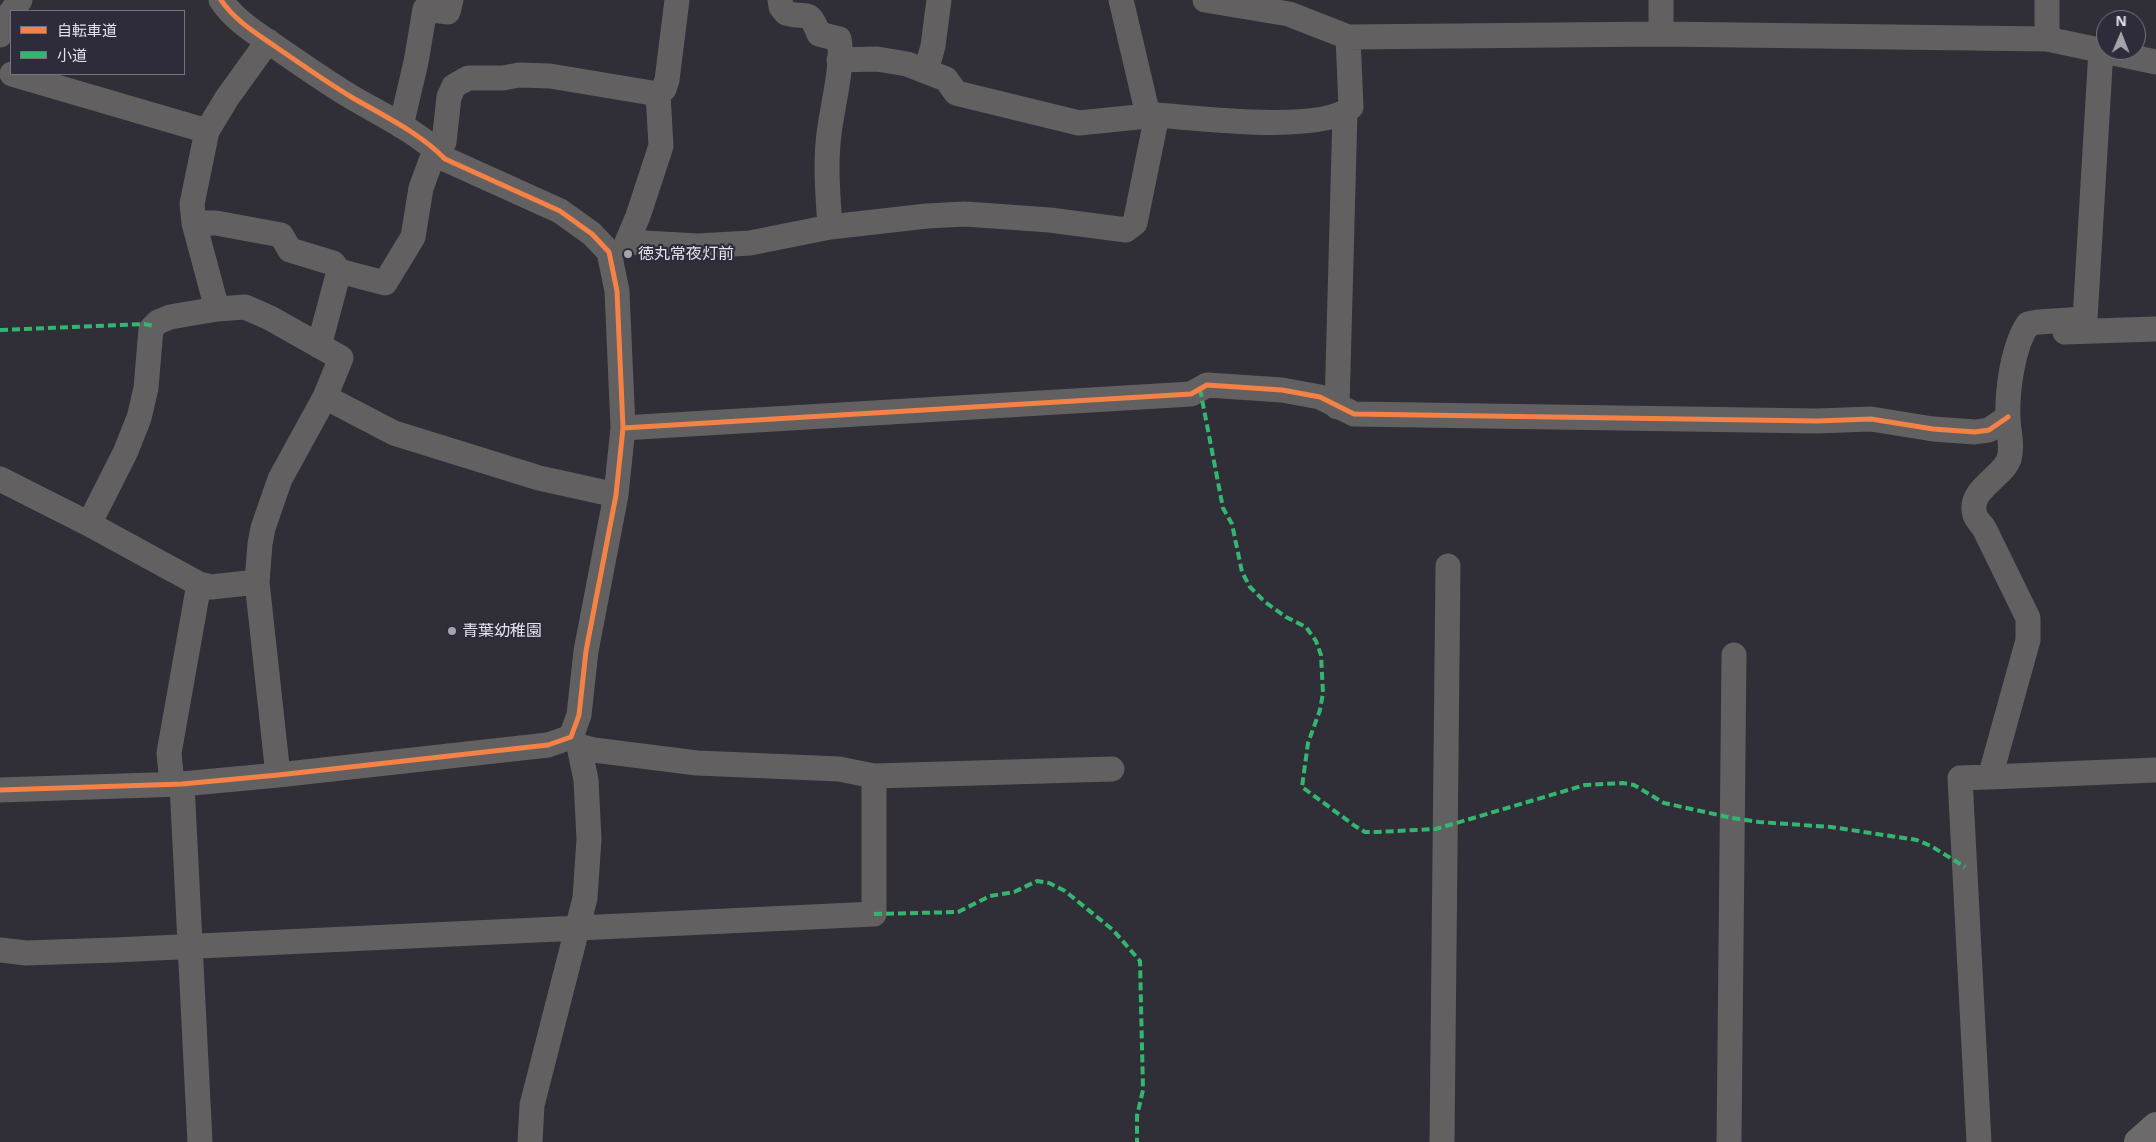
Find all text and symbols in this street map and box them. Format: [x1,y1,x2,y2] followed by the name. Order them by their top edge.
[10,10,185,75] legend
[2096,10,2146,60] north arrow
[2115,11,2127,30] text: N
[57,20,117,40] text: 自転車道
[57,45,87,65] text: 小道
[638,244,734,264] place label: 徳丸常夜灯前
[622,248,634,260] marker: 徳丸常夜灯前
[462,621,542,641] place label: 青葉幼稚園
[446,625,458,637] marker: 青葉幼稚園

